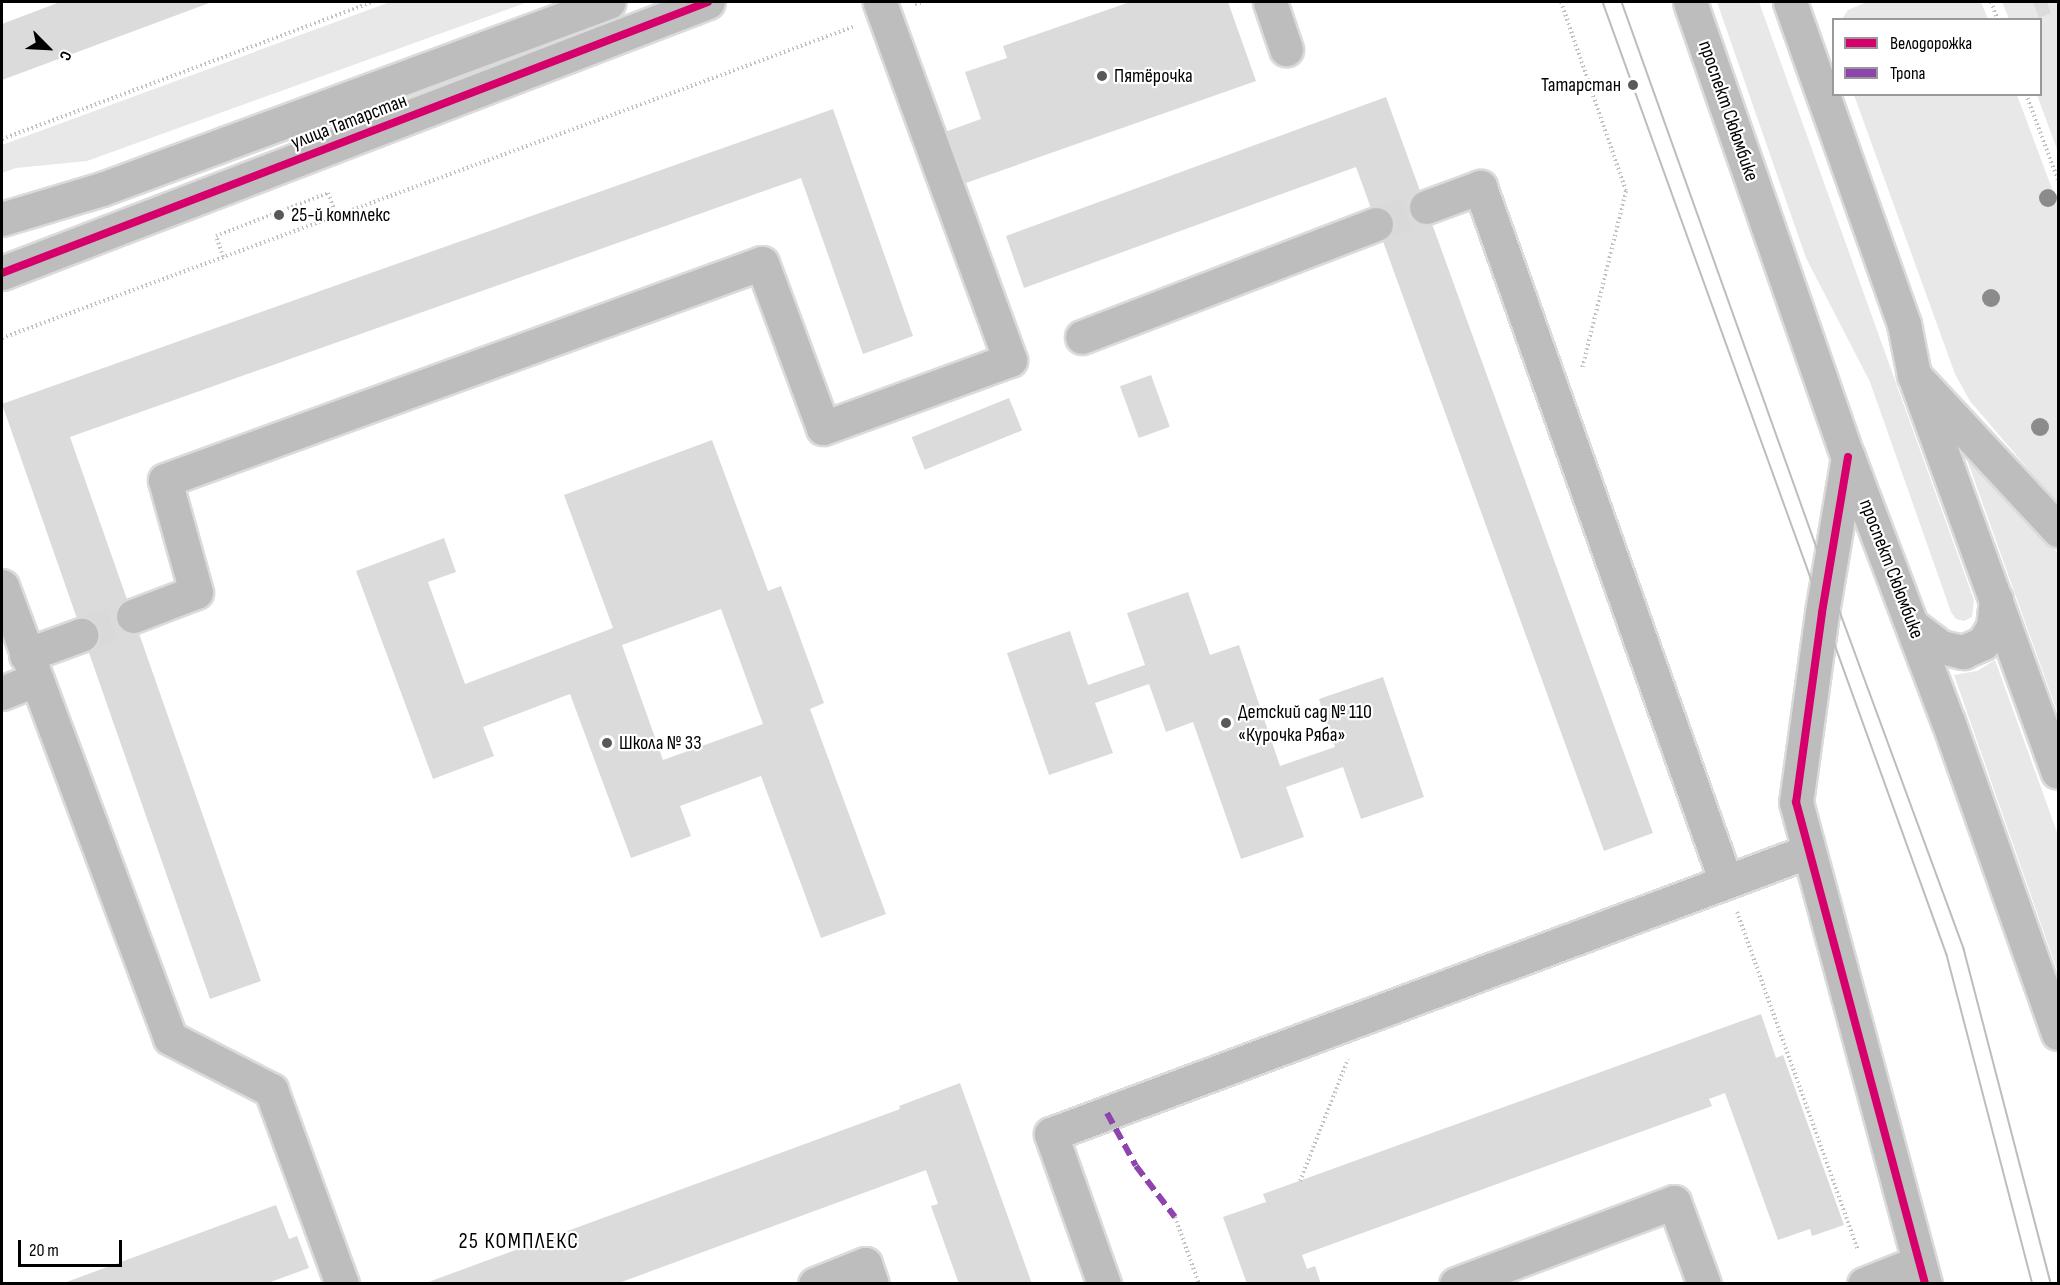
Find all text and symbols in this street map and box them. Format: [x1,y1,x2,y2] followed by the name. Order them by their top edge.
[18,18,78,78] north arrow
[1832,18,2042,96] legend
[1890,33,1972,54] text: Велодорожка
[1693,37,1763,185] street label: проспект Сююмбике
[55,48,75,63] text: С
[1890,63,1926,84] text: Тропа
[1114,64,1193,88] place label: Пятёрочка
[1095,69,1109,83] marker: Пятёрочка
[1541,73,1621,97] place label: Татарстан
[1626,78,1640,92] marker: Татарстан
[288,89,410,155] street label: улица Татарстан
[291,203,391,227] place label: 25-й комплекс
[272,208,286,222] marker: 25-й комплекс
[1853,496,1929,642] street label: проспект Сююмбике
[1238,700,1372,747] place label: Детский сад № 110 «Курочка Ряба»
[1219,716,1233,730] marker: Детский сад № 110 «Курочка Ряба»
[619,731,702,755] place label: Школа № 33
[600,736,614,750] marker: Школа № 33
[21,1228,124,1266] scale bar
[459,1229,579,1255] district label: 25 КОМПЛЕКС
[29,1240,59,1261] text: 20 m

